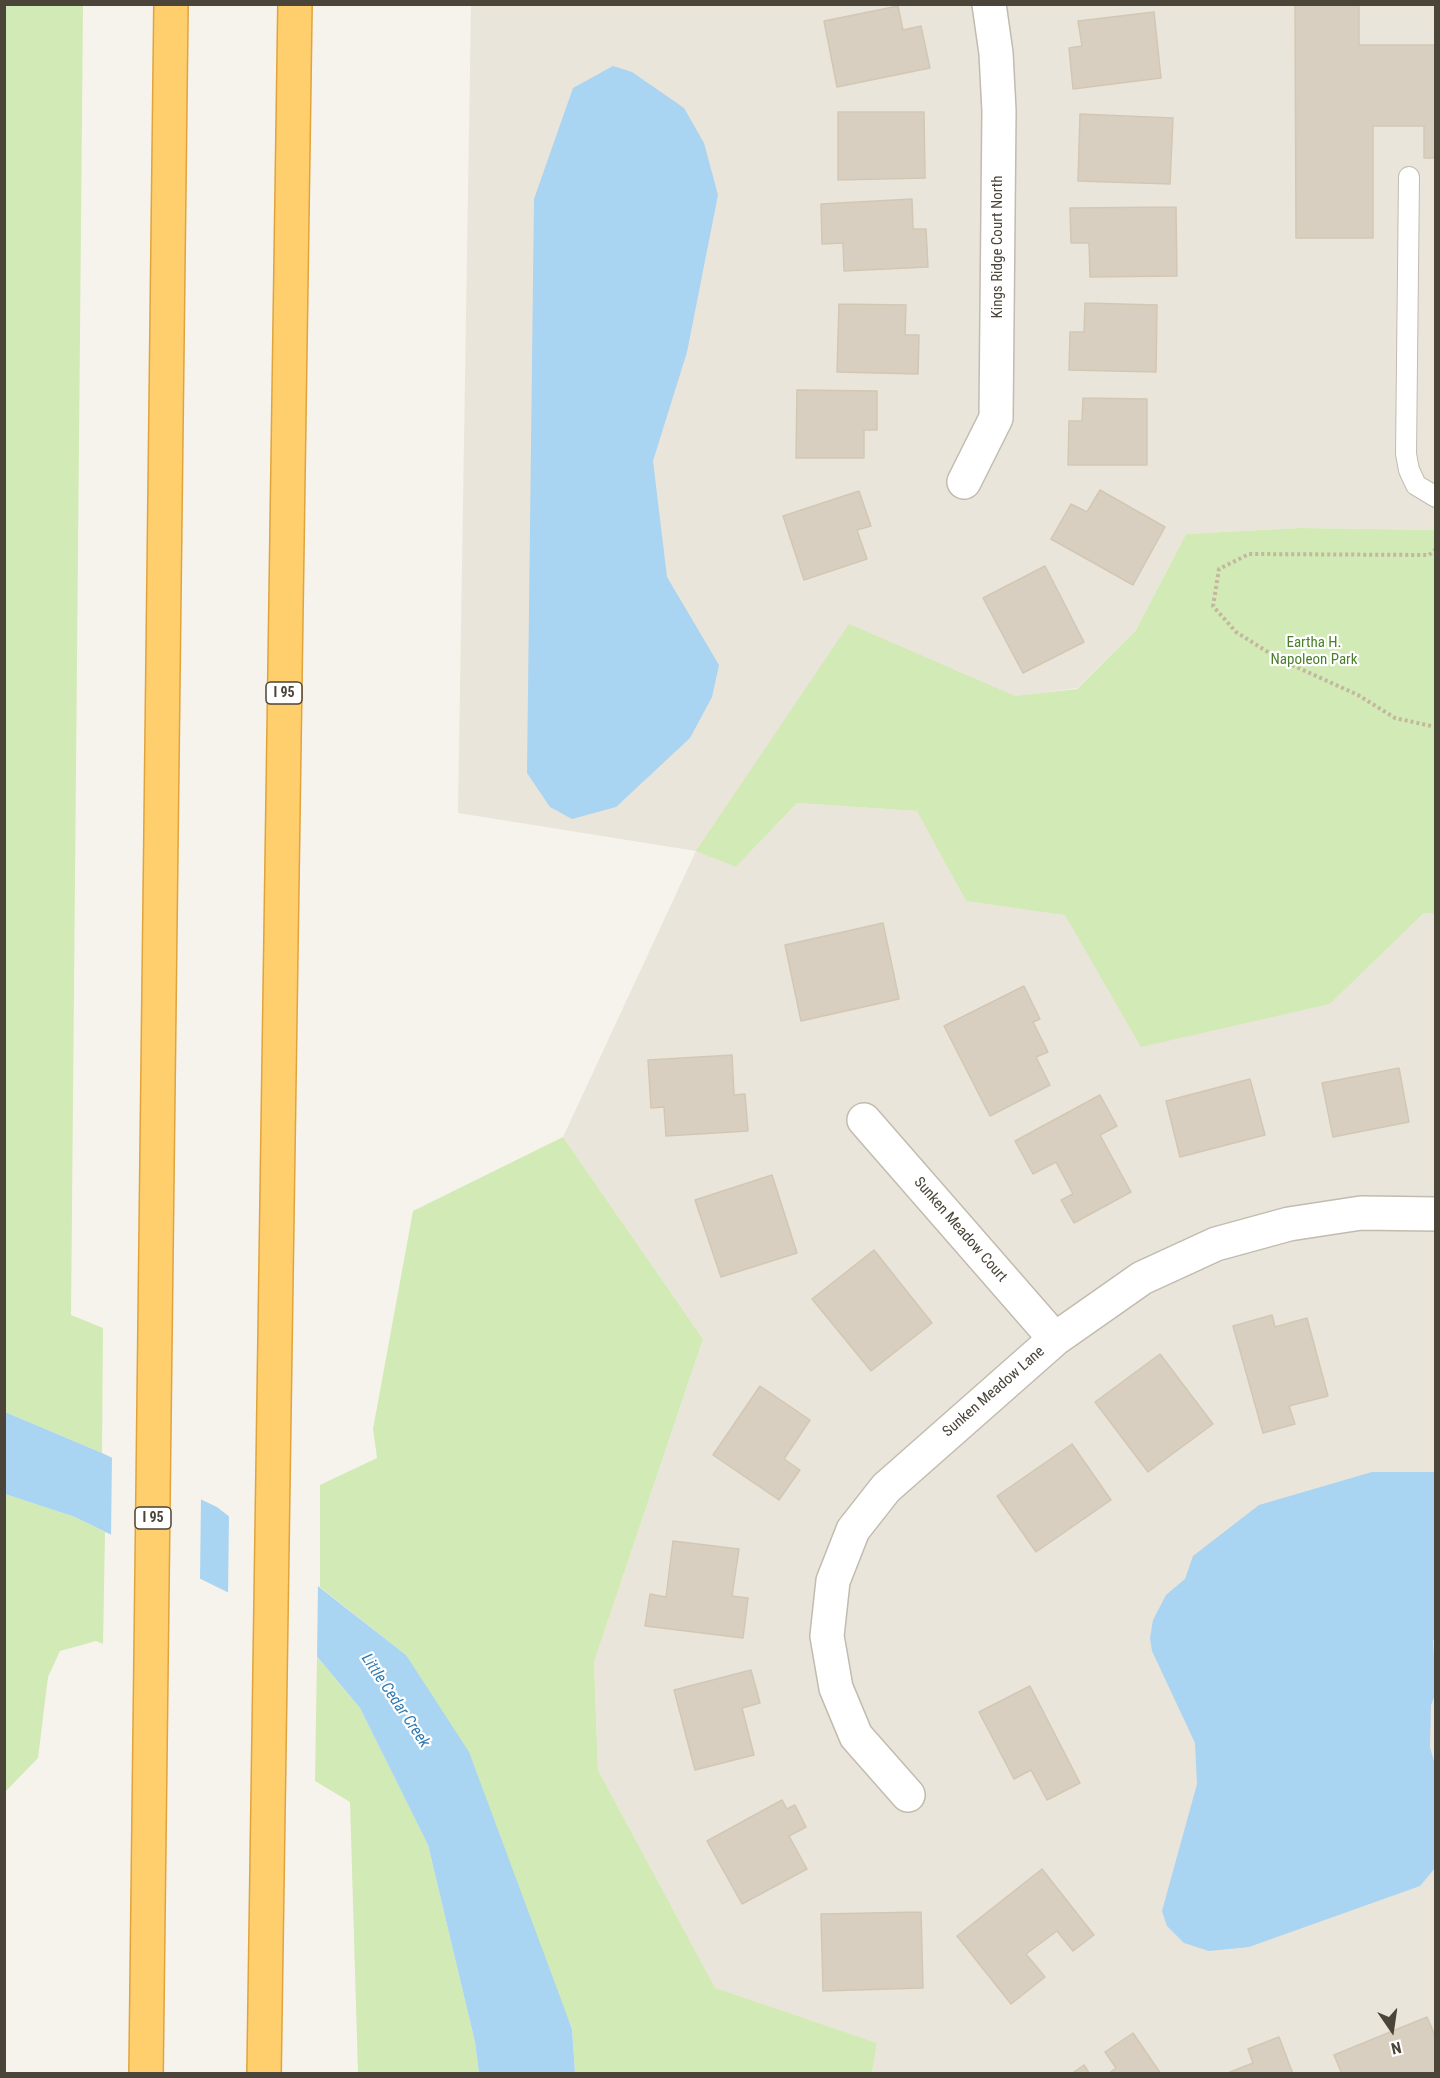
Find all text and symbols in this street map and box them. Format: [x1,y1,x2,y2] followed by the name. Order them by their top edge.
[989,176,1007,318] street label: Kings Ridge Court North
[1271,634,1357,669] park label: Eartha H. Napoleon Park
[266,682,302,704] road number: I 95
[910,1174,1010,1286] street label: Sunken Meadow Court
[939,1343,1049,1441] street label: Sunken Meadow Lane
[135,1507,171,1529] road number: I 95
[357,1650,433,1752] water label: Little Cedar Creek
[1362,2000,1422,2060] north arrow
[1389,2038,1403,2058] text: N

